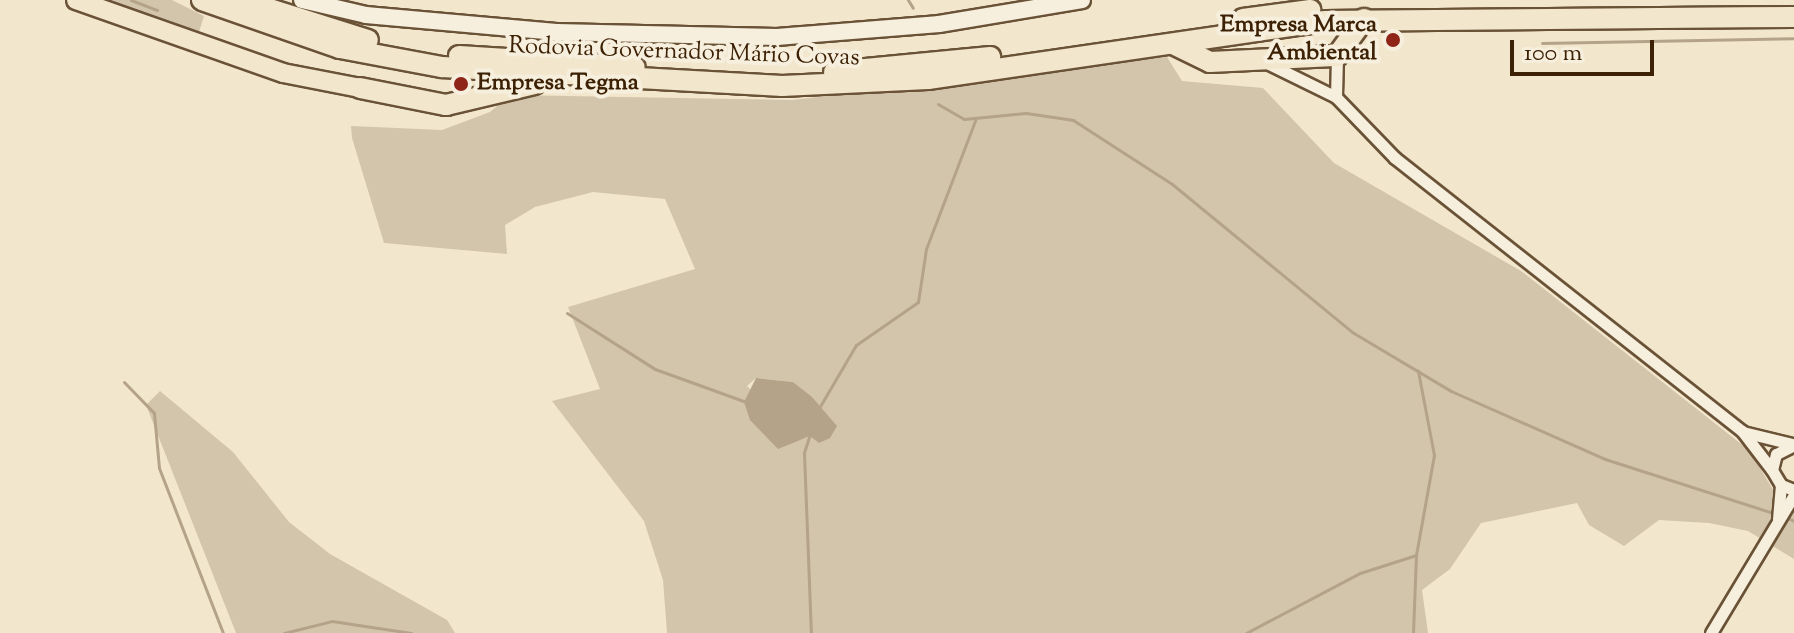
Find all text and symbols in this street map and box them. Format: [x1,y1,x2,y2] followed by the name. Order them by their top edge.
[1220,12,1377,68] place label: Empresa Marca Ambiental
[1514,24,1658,74] scale bar
[1384,31,1402,49] marker: Empresa Marca Ambiental
[508,32,860,74] street label: Rodovia Governador Mário Covas
[1524,37,1582,71] text: 100 m
[477,70,639,98] place label: Empresa Tegma
[452,75,470,93] marker: Empresa Tegma

